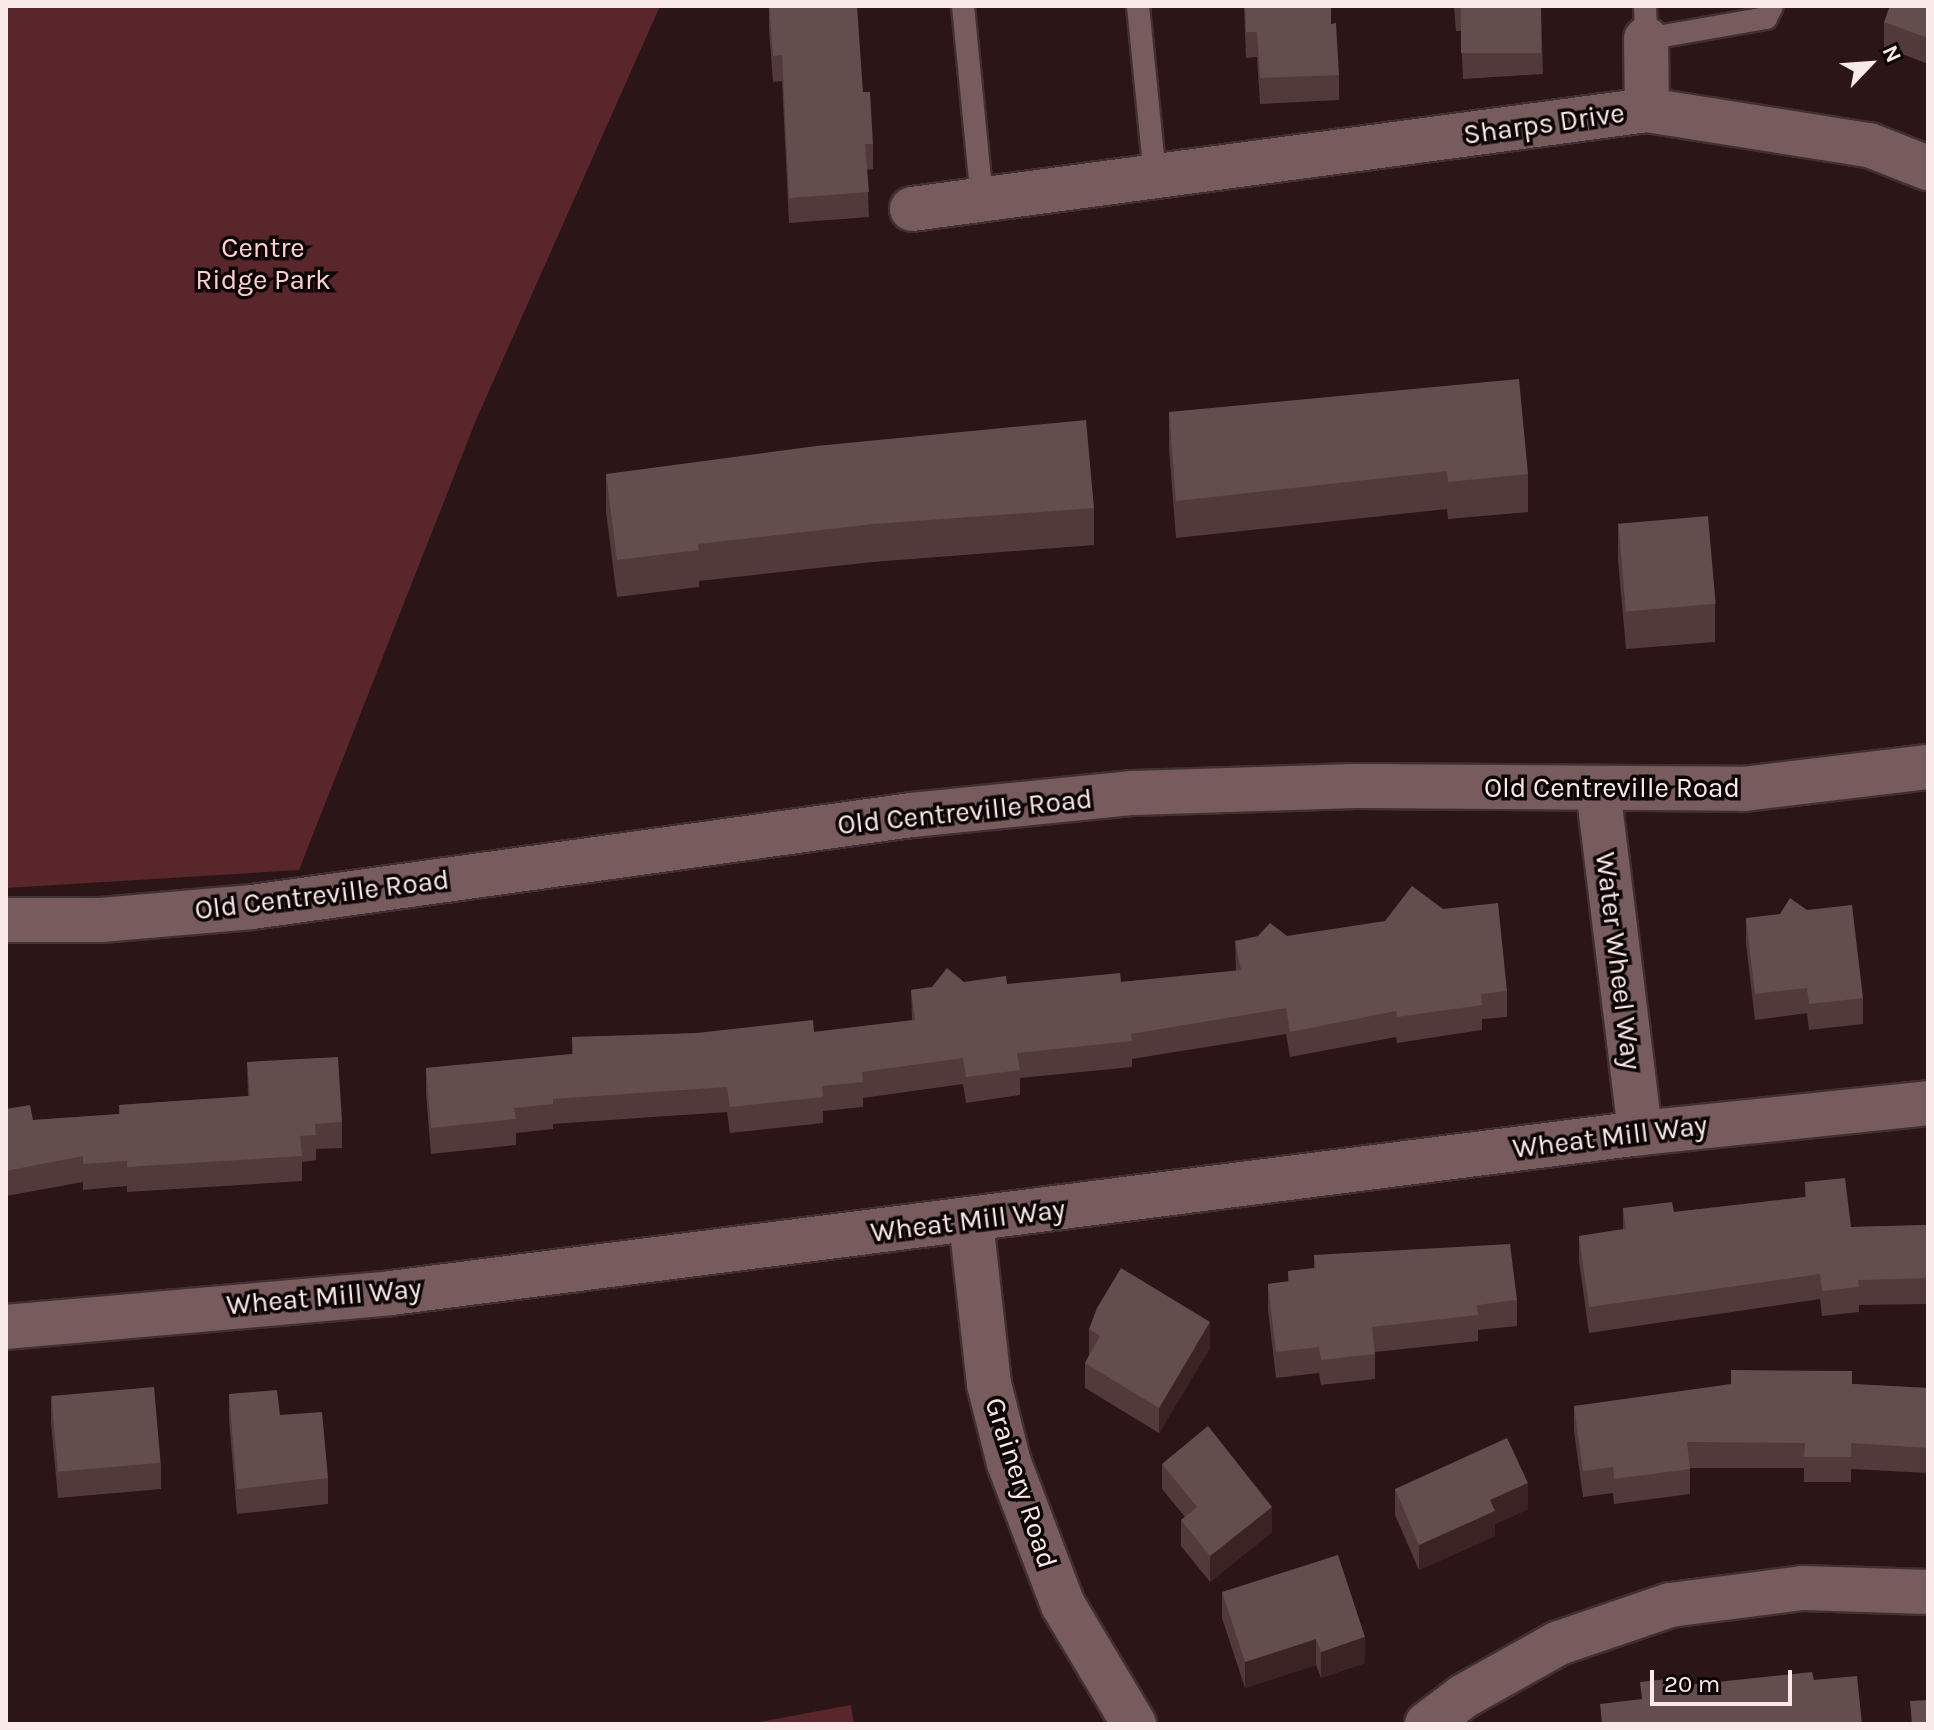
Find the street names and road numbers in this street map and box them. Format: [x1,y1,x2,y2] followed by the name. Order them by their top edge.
[1461,96,1627,152] street label: Sharps Drive
[1484,771,1740,805] street label: Old Centreville Road
[836,782,1094,842] street label: Old Centreville Road
[1588,850,1648,1072] street label: Water Wheel Way
[193,863,451,927] street label: Old Centreville Road
[1511,1108,1709,1166] street label: Wheat Mill Way
[869,1192,1067,1250] street label: Wheat Mill Way
[225,1272,423,1322] street label: Wheat Mill Way
[978,1393,1064,1573] street label: Grainery Road

